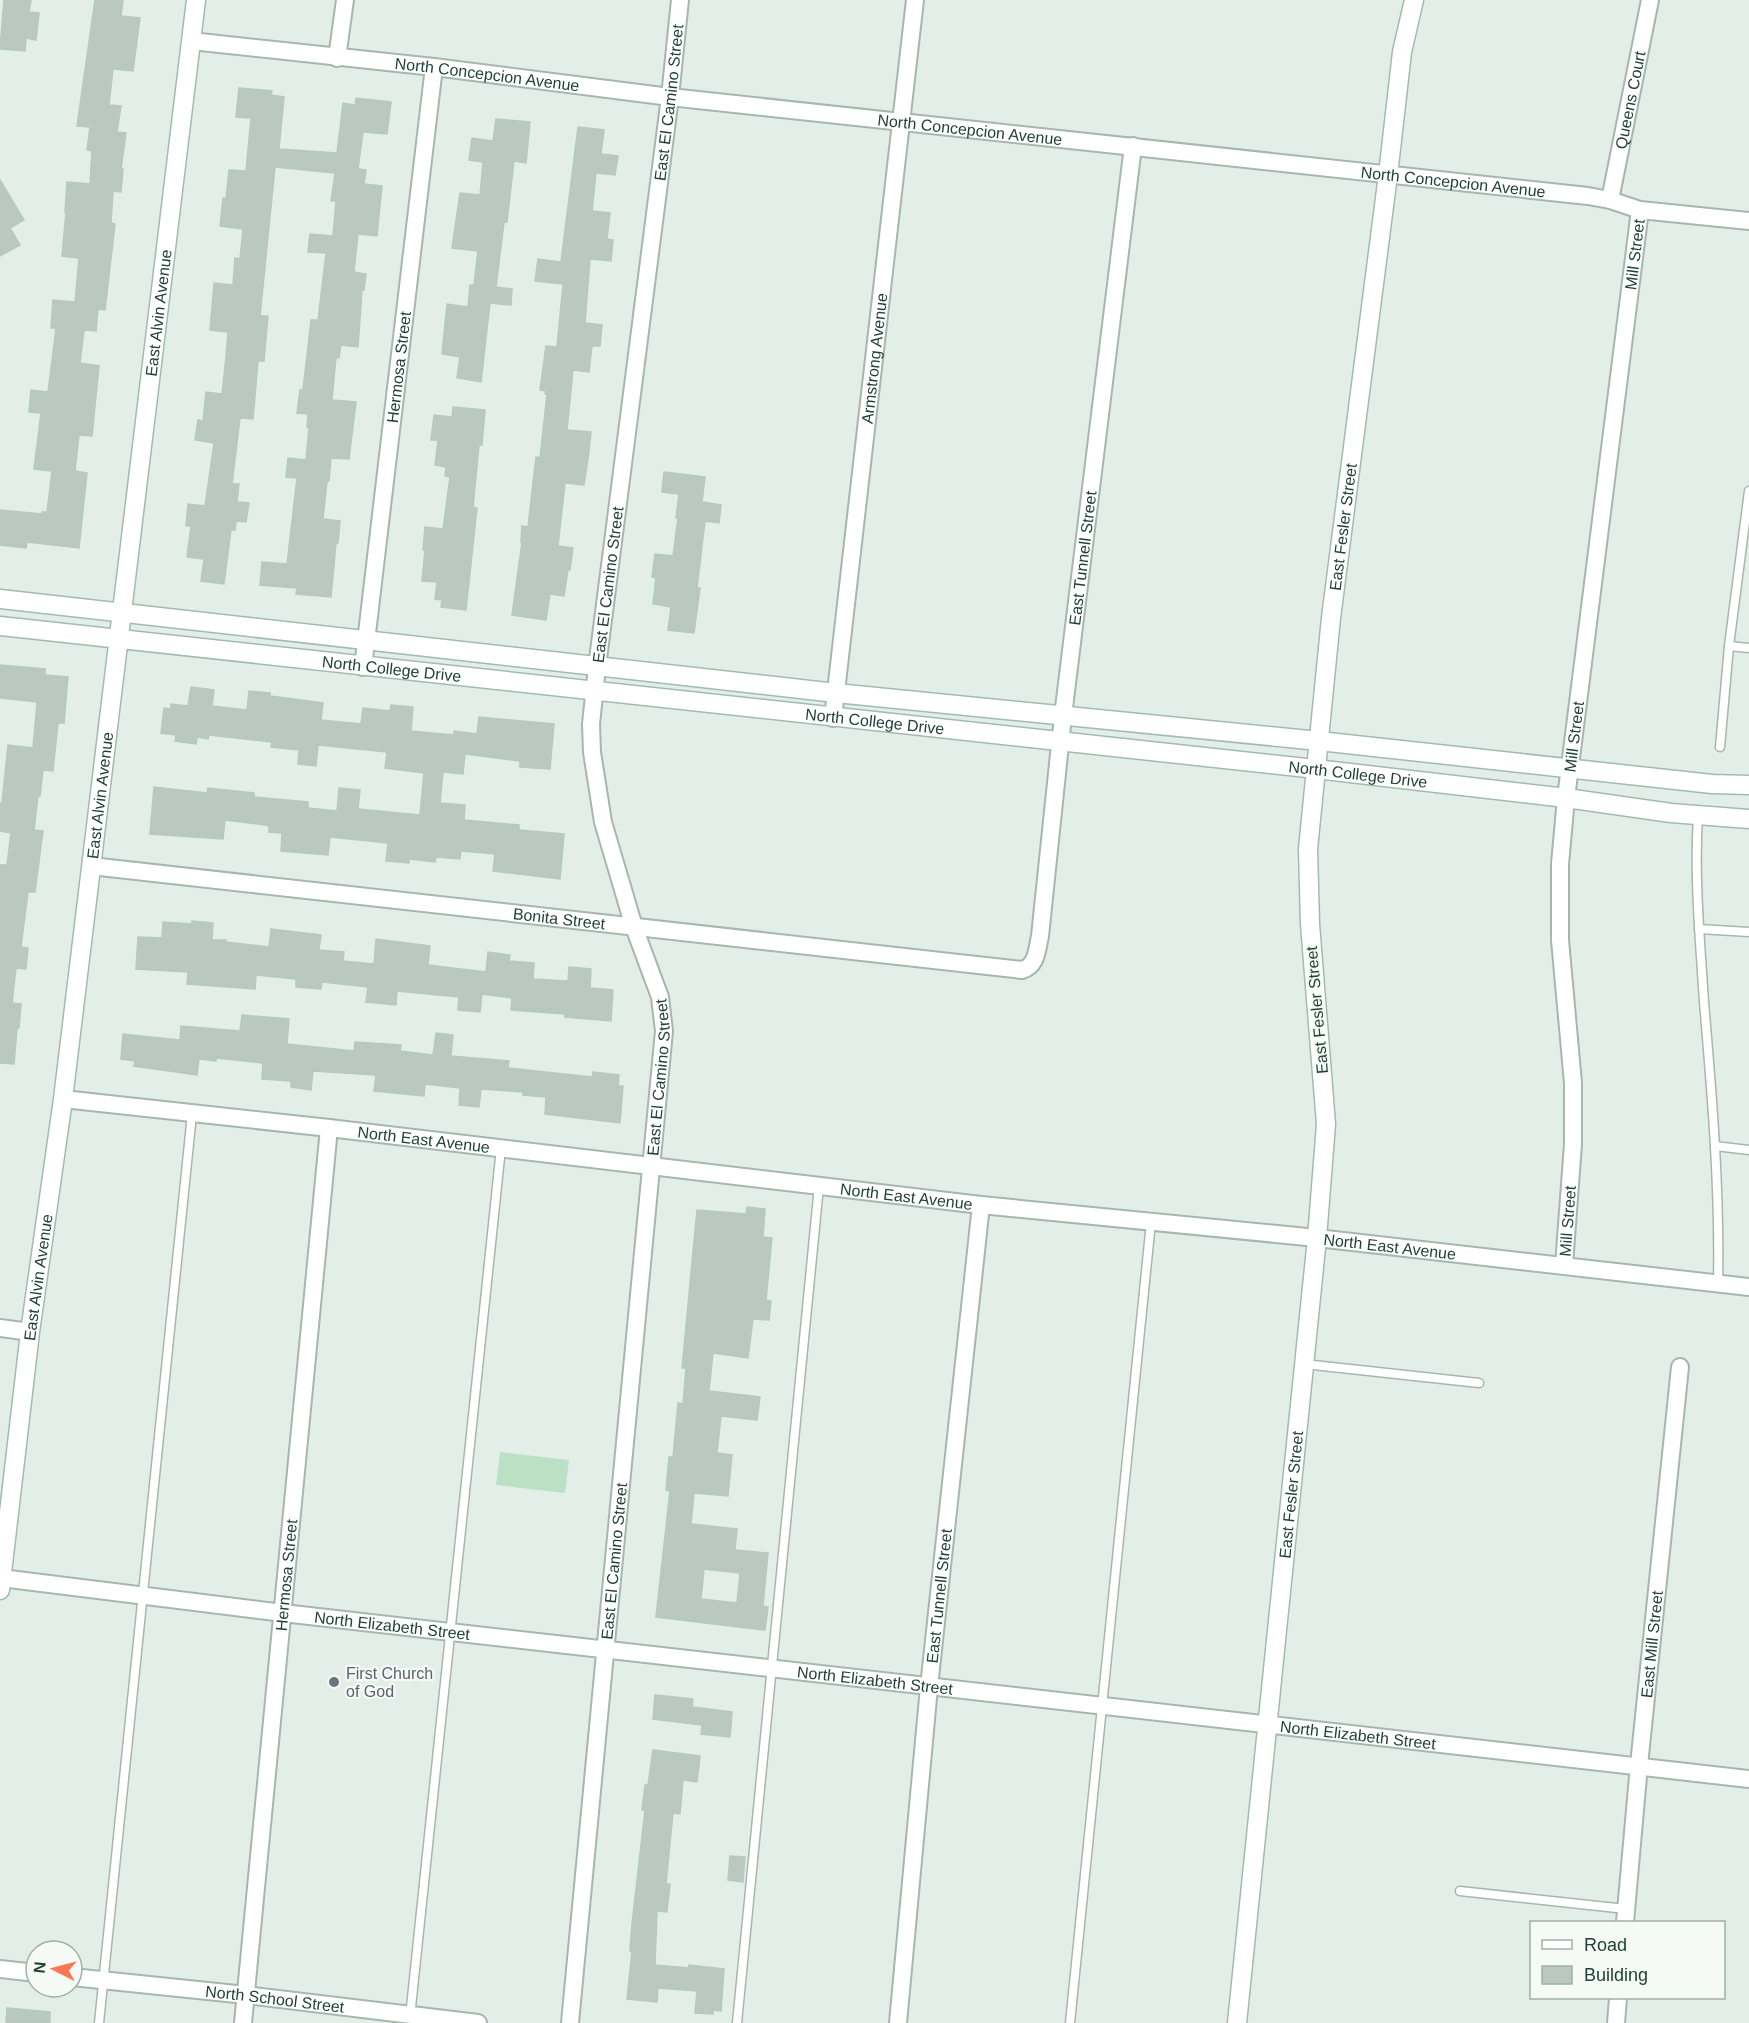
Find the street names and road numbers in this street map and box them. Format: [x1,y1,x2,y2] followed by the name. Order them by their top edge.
[651,23,686,182] street label: East El Camino Street
[1612,49,1648,151] street label: Queens Court
[394,54,580,94] street label: North Concepcion Avenue
[877,111,1063,148] street label: North Concepcion Avenue
[1360,163,1547,200] street label: North Concepcion Avenue
[1622,218,1647,291] street label: Mill Street
[142,248,174,377] street label: East Alvin Avenue
[858,292,890,425] street label: Armstrong Avenue
[383,310,414,424] street label: Hermosa Street
[1326,462,1359,592] street label: East Fesler Street
[1066,489,1099,626] street label: East Tunnell Street
[589,505,626,664] street label: East El Camino Street
[321,653,462,685] street label: North College Drive
[1561,700,1587,773] street label: Mill Street
[804,705,945,737] street label: North College Drive
[84,731,116,860] street label: East Alvin Avenue
[1288,758,1428,790] street label: North College Drive
[512,905,607,932] street label: Bonita Street
[1303,945,1331,1075] street label: East Fesler Street
[644,997,672,1156] street label: East El Camino Street
[357,1123,491,1155] street label: North East Avenue
[839,1180,974,1212] street label: North East Avenue
[1556,1184,1578,1257] street label: Mill Street
[21,1213,55,1342] street label: East Alvin Avenue
[1323,1230,1457,1262] street label: North East Avenue
[1276,1430,1306,1559] street label: East Fesler Street
[598,1481,630,1640] street label: East El Camino Street
[272,1518,300,1632] street label: Hermosa Street
[923,1527,955,1664] street label: East Tunnell Street
[1637,1589,1665,1699] street label: East Mill Street
[313,1608,471,1643] street label: North Elizabeth Street
[796,1663,954,1697] street label: North Elizabeth Street
[1279,1717,1437,1752] street label: North Elizabeth Street
[205,1982,346,2015] street label: North School Street

